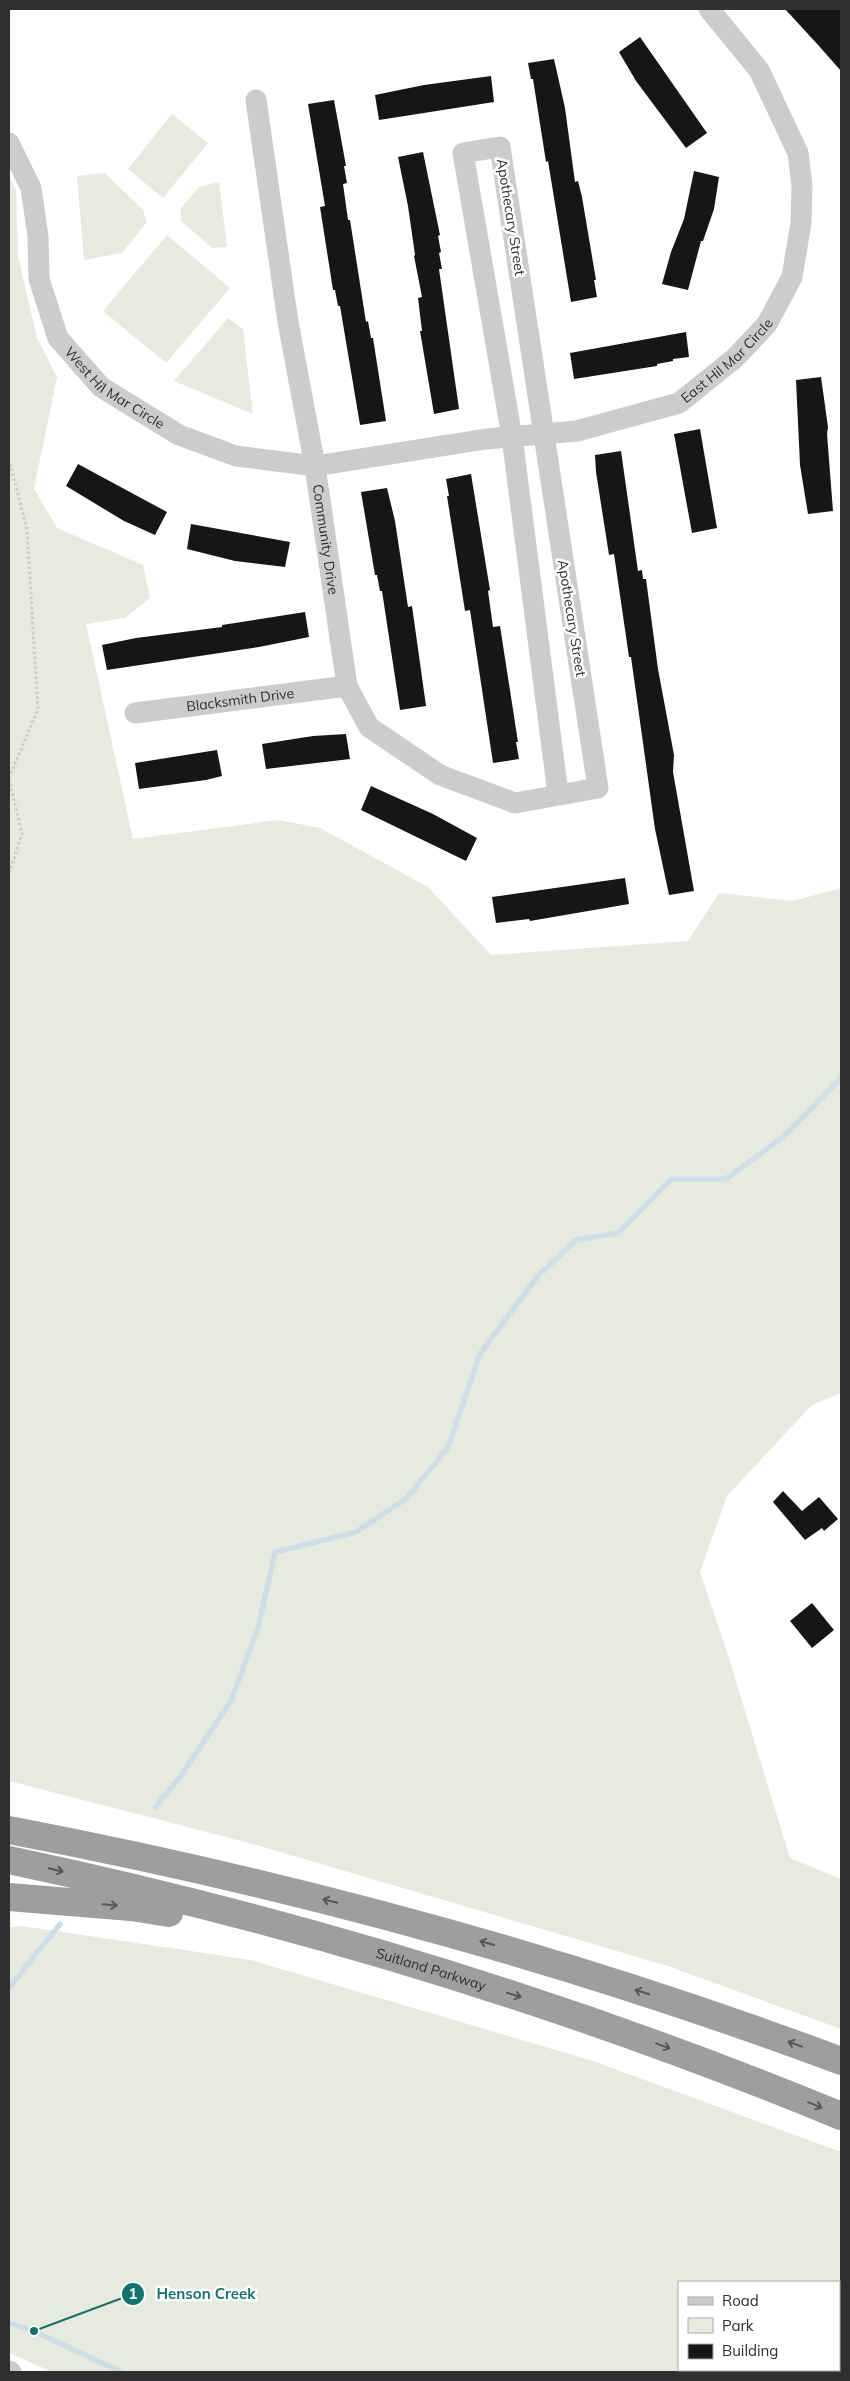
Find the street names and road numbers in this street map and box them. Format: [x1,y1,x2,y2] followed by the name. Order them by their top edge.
[493,157,529,277] street label: Apothecary Street
[677,316,777,407] street label: East Hil Mar Circle
[61,343,168,433] street label: West Hil Mar Circle
[309,483,343,596] street label: Community Drive
[554,558,590,678] street label: Apothecary Street
[185,684,295,715] street label: Blacksmith Drive
[374,1944,489,1995] street label: Suitland Parkway

